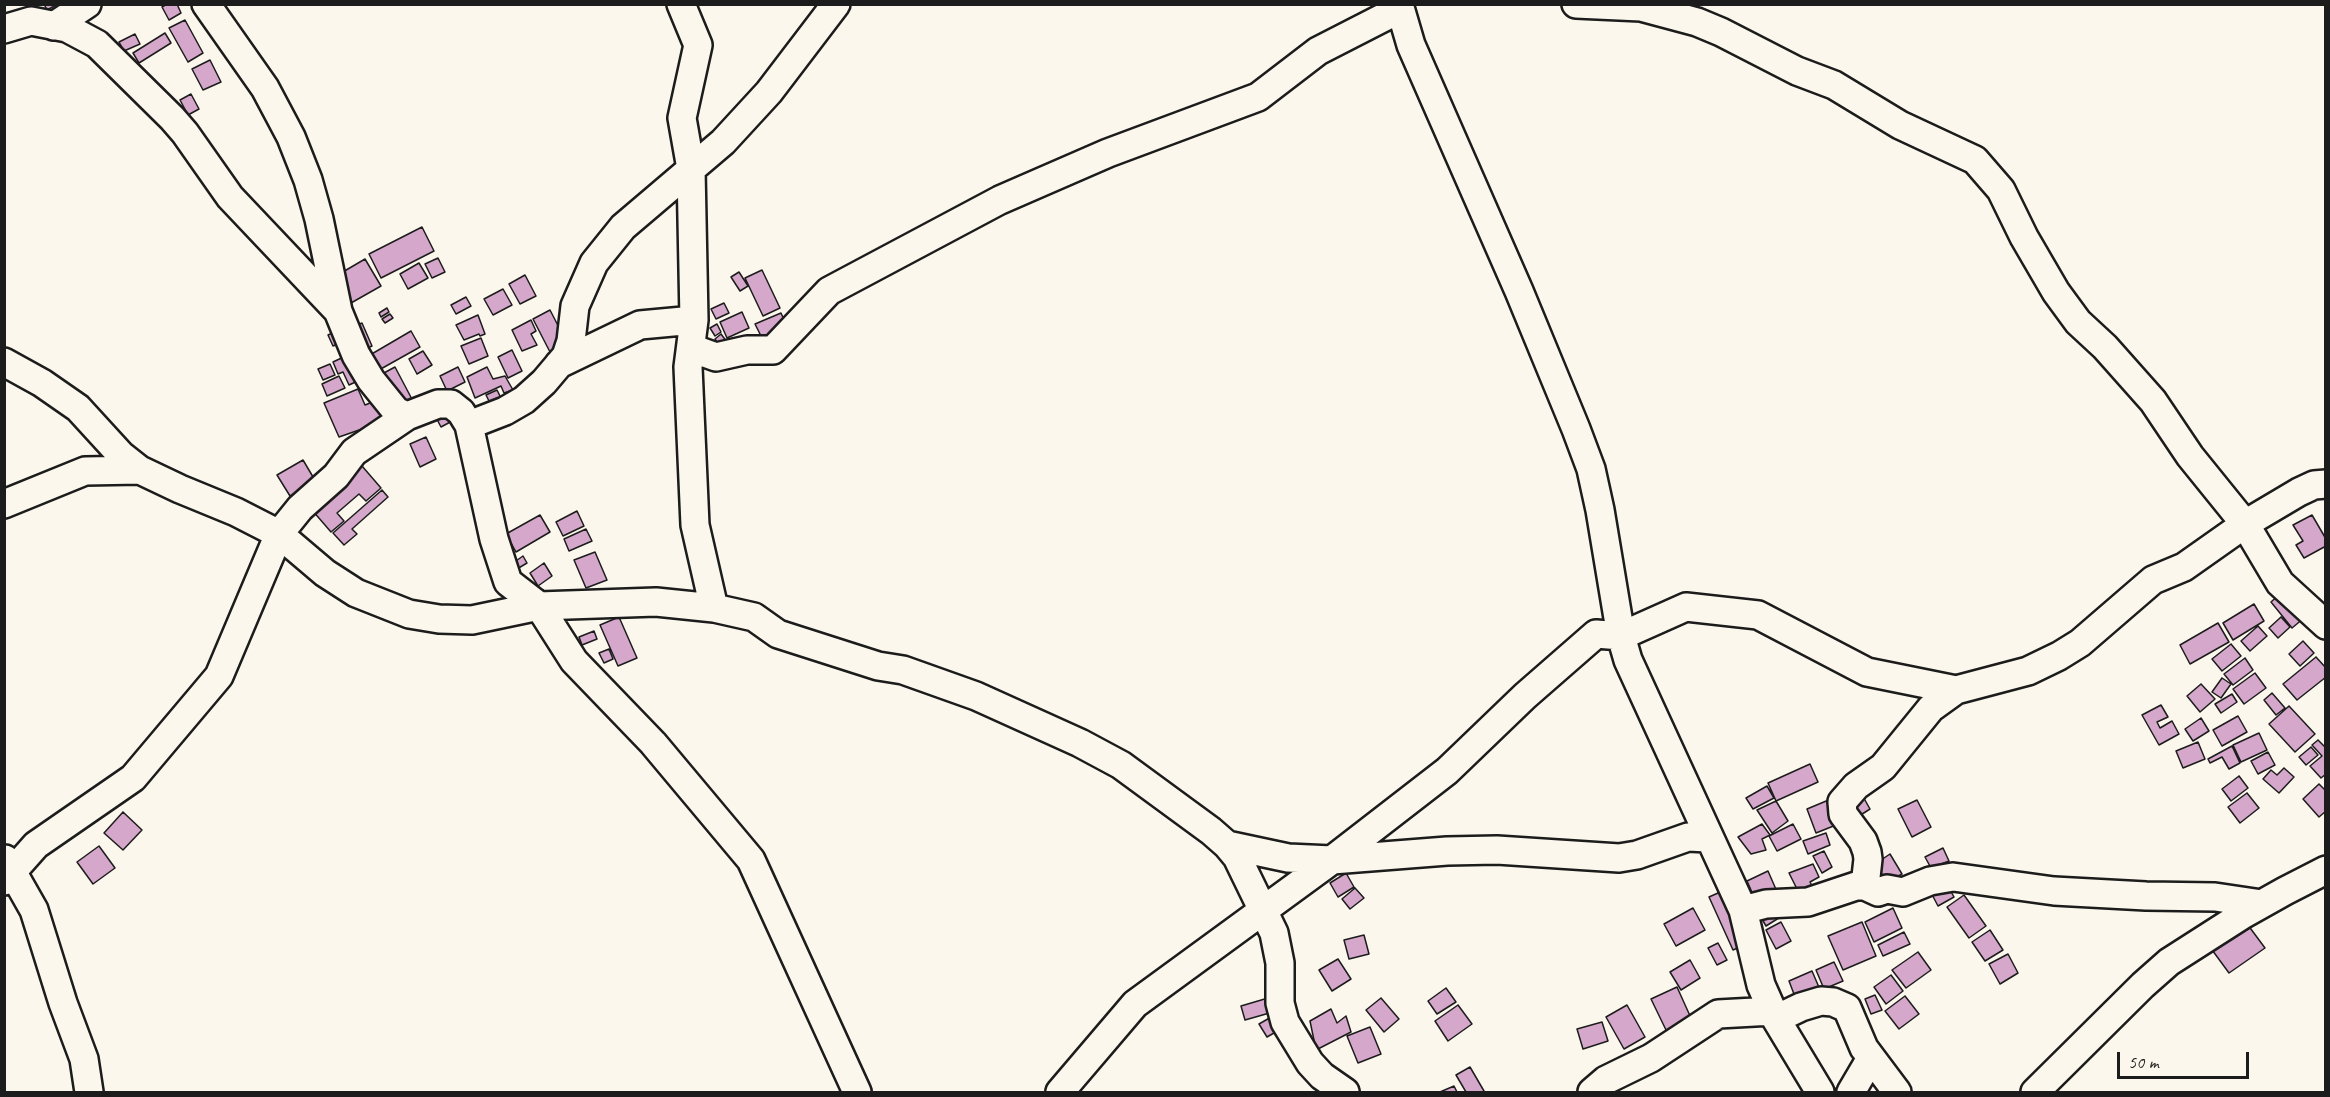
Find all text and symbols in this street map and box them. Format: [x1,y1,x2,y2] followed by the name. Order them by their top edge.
[2120,1040,2252,1078] scale bar
[2128,1051,2159,1073] text: 50 m

